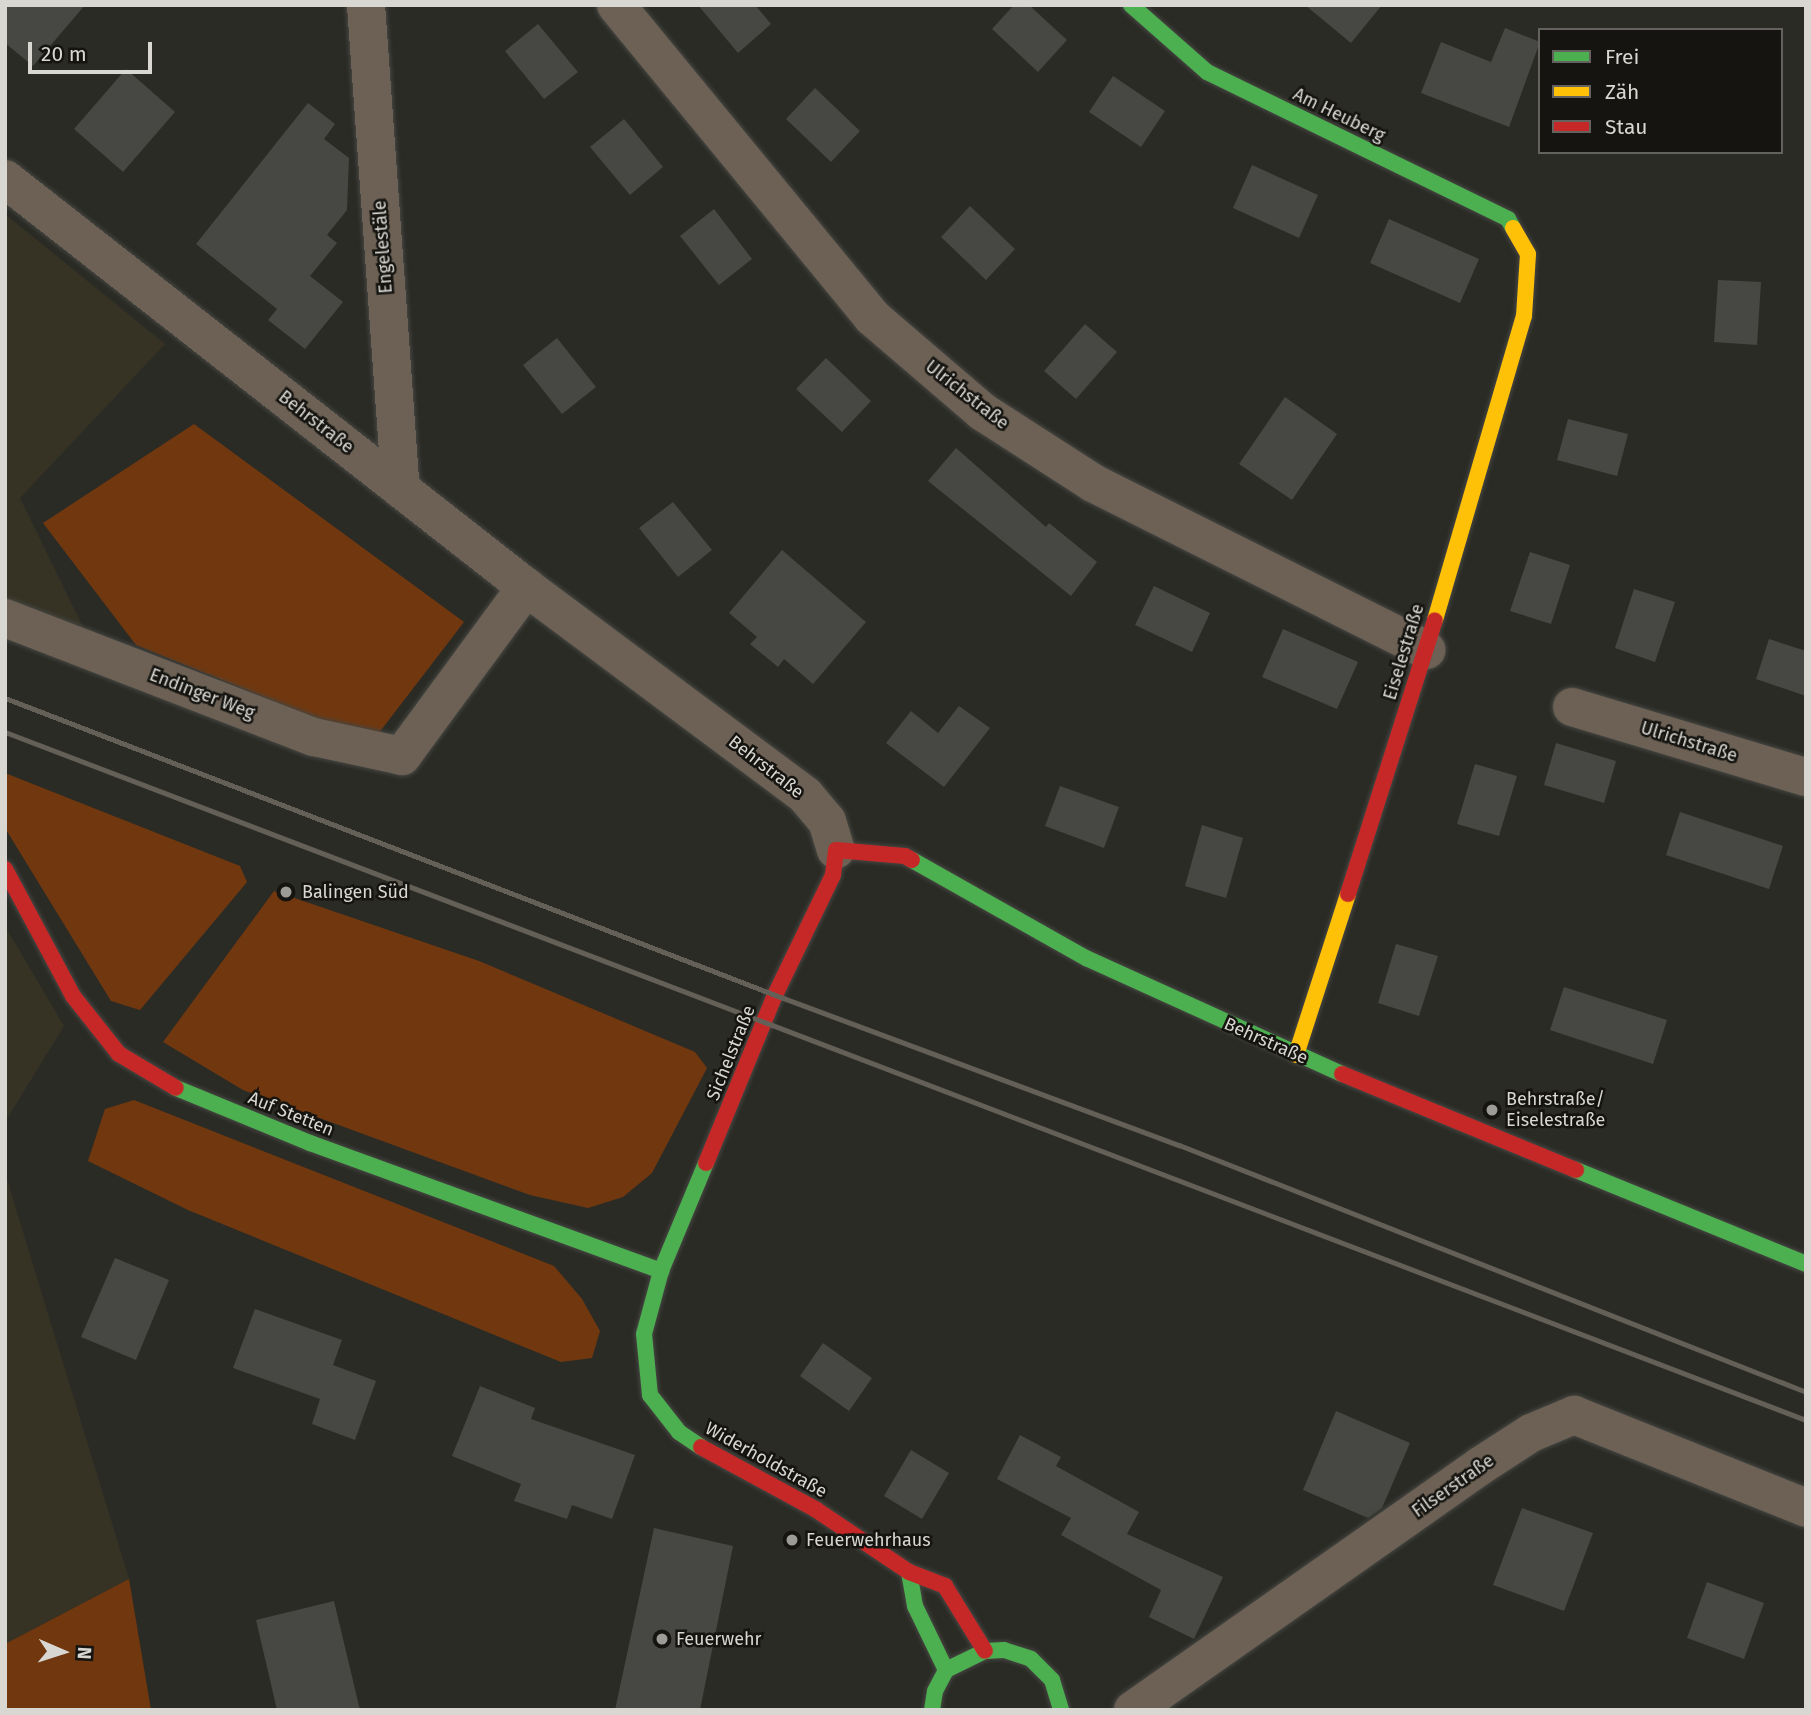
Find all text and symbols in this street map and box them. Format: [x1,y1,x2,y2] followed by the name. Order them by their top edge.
[32,28,156,72] scale bar
[1538,28,1783,154] legend
[41,41,87,67] text: 20 m
[1605,44,1639,70] text: Frei
[1605,79,1639,105] text: Zäh
[1290,83,1388,147] street label: Am Heuberg
[1605,114,1648,140] text: Stau
[369,200,397,294] street label: Engelestäle
[921,356,1013,434] street label: Ulrichstraße
[274,386,358,458] street label: Behrstraße
[1379,601,1429,703] street label: Eiselestraße
[146,664,258,724] street label: Endinger Weg
[1638,717,1740,767] street label: Ulrichstraße
[724,731,808,803] street label: Behrstraße
[302,881,409,903] place label: Balingen Süd
[276,882,296,902] marker: Balingen Süd
[702,1002,760,1104] street label: Sichelstraße
[1221,1013,1311,1069] street label: Behrstraße
[245,1087,337,1141] street label: Auf Stetten
[1506,1089,1605,1132] place label: Behrstraße/ Eiselestraße
[1484,1102,1500,1118] marker: Behrstraße/ Eiselestraße
[701,1418,831,1502] street label: Widerholdstraße
[1408,1450,1498,1522] street label: Filserstraße
[806,1529,931,1551] place label: Feuerwehrhaus
[784,1532,800,1548] marker: Feuerwehrhaus
[28,1617,98,1687] north arrow
[676,1628,761,1650] place label: Feuerwehr
[654,1631,670,1647] marker: Feuerwehr
[73,1646,96,1660] text: N

